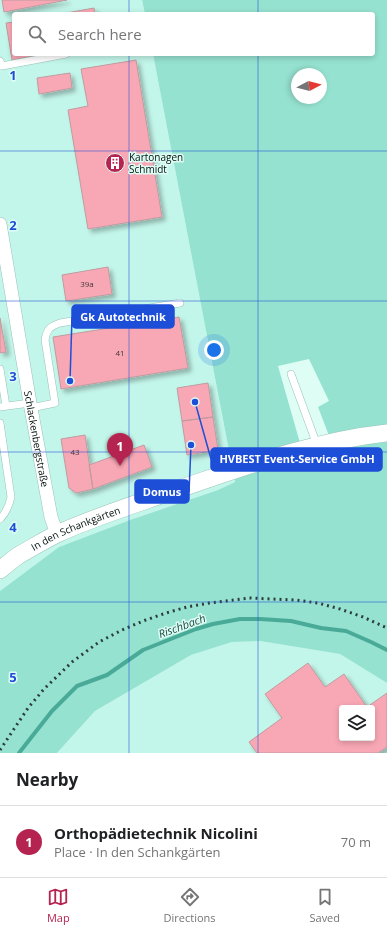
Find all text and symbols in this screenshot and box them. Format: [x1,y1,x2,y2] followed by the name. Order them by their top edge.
[12,12,375,56] search box
[26,23,48,45] icon: search
[58,24,142,44] text: Search here
[9,66,17,84] text: 1
[291,68,327,104] north arrow
[129,150,183,176] place label: Kartonagen Schmidt
[104,152,126,174] building icon: Kartonagen Schmidt
[9,216,17,234] text: 2
[80,278,94,289] house number: 39a
[72,305,174,328] callout: Gk Autotechnik
[80,309,166,324] text: Gk Autotechnik
[204,340,224,360] your location
[115,347,125,358] house number: 41
[9,367,17,385] text: 3
[21,390,52,488] street label: Schlackenbergstraße
[107,433,133,466] pin: 1
[70,446,80,457] house number: 43
[211,448,382,471] callout: HVBEST Event-Service GmbH
[219,451,375,466] text: HVBEST Event-Service GmbH
[135,480,189,503] callout: Domus
[143,484,182,499] text: Domus
[28,503,122,554] street label: In den Schankgärten
[9,518,17,536] text: 4
[156,610,207,641] water label: Rischbach
[9,668,17,686] text: 5
[339,705,375,741] map controls
[339,705,375,741] button: layers
[16,768,78,791] text: Nearby
[54,823,258,843] text: Orthopädietechnik Nicolini
[25,833,33,851] text: 1
[341,833,371,851] text: 70 m
[54,843,220,861] text: Place · In den Schankgärten
[47,886,70,925] tab: Map
[164,886,216,925] tab: Directions
[309,886,340,925] tab: Saved

